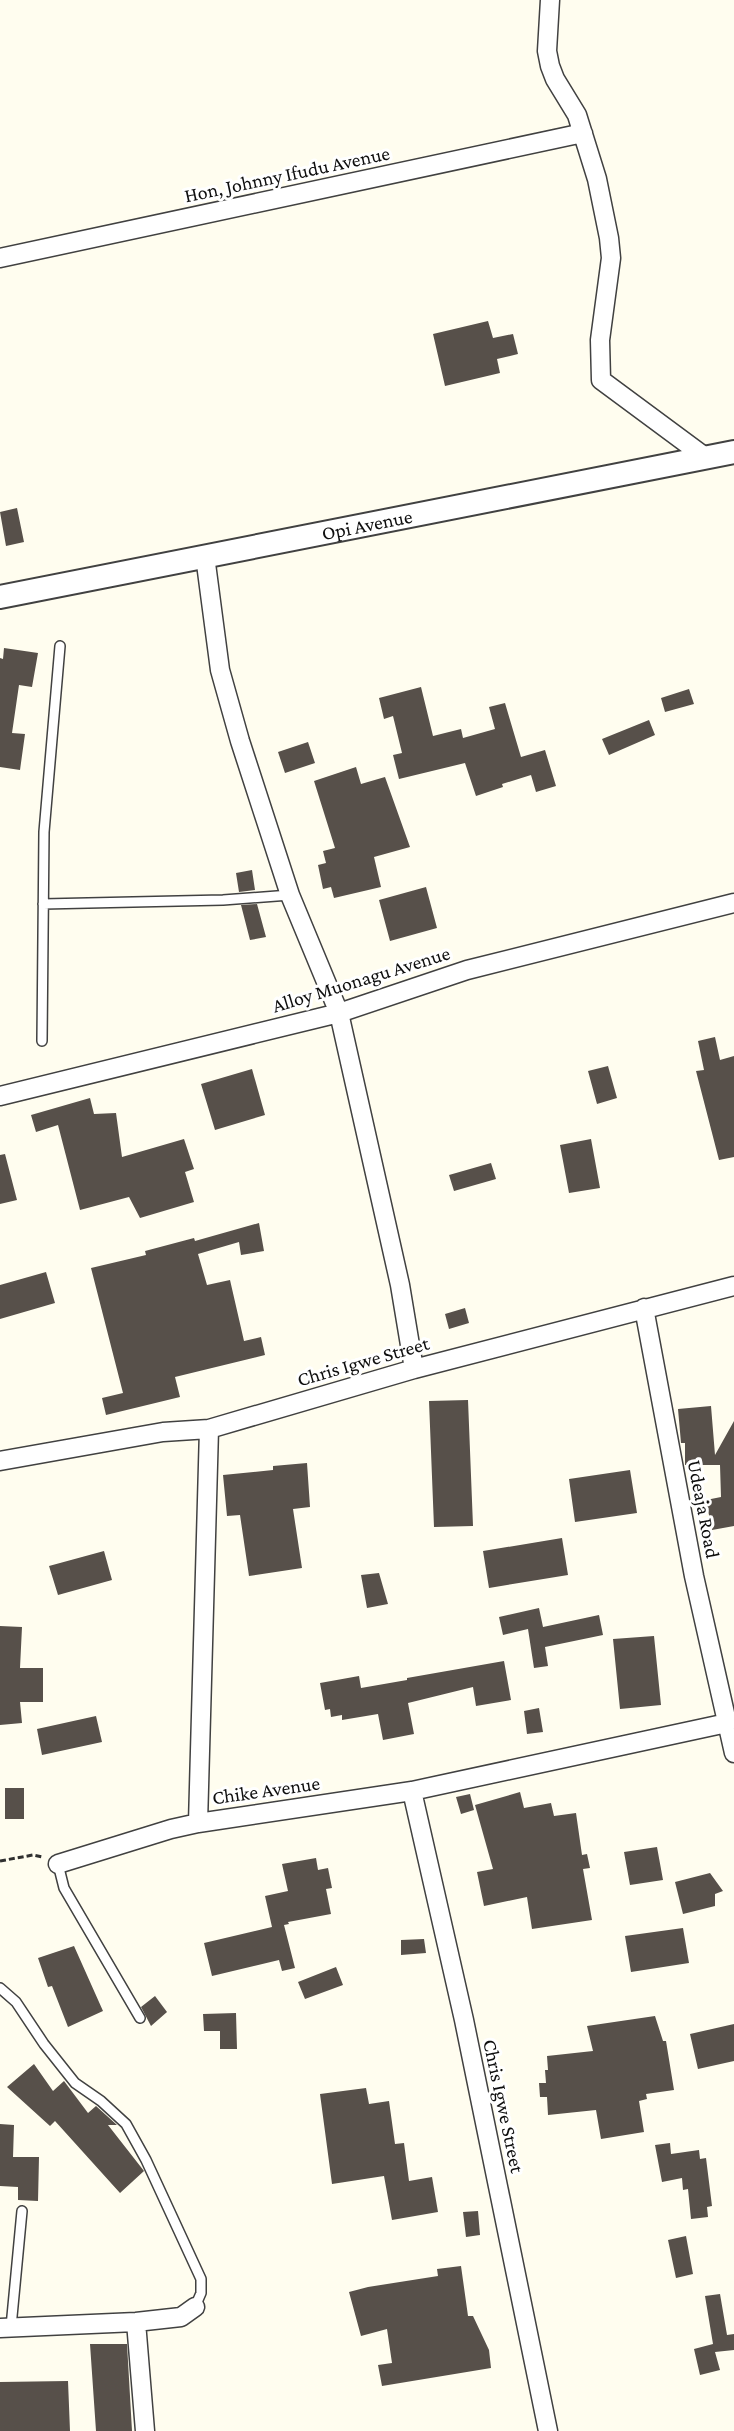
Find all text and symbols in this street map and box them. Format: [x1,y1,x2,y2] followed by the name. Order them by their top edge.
[182,141,392,208] street label: Hon, Johnny Ifudu Avenue
[320,505,414,544] street label: Opi Avenue
[269,941,453,1017] street label: Alloy Muonagu Avenue
[295,1332,432,1391] street label: Chris Igwe Street
[683,1458,724,1561] street label: Udeaja Road
[211,1772,322,1808] street label: Chike Avenue
[478,2037,529,2175] street label: Chris Igwe Street

